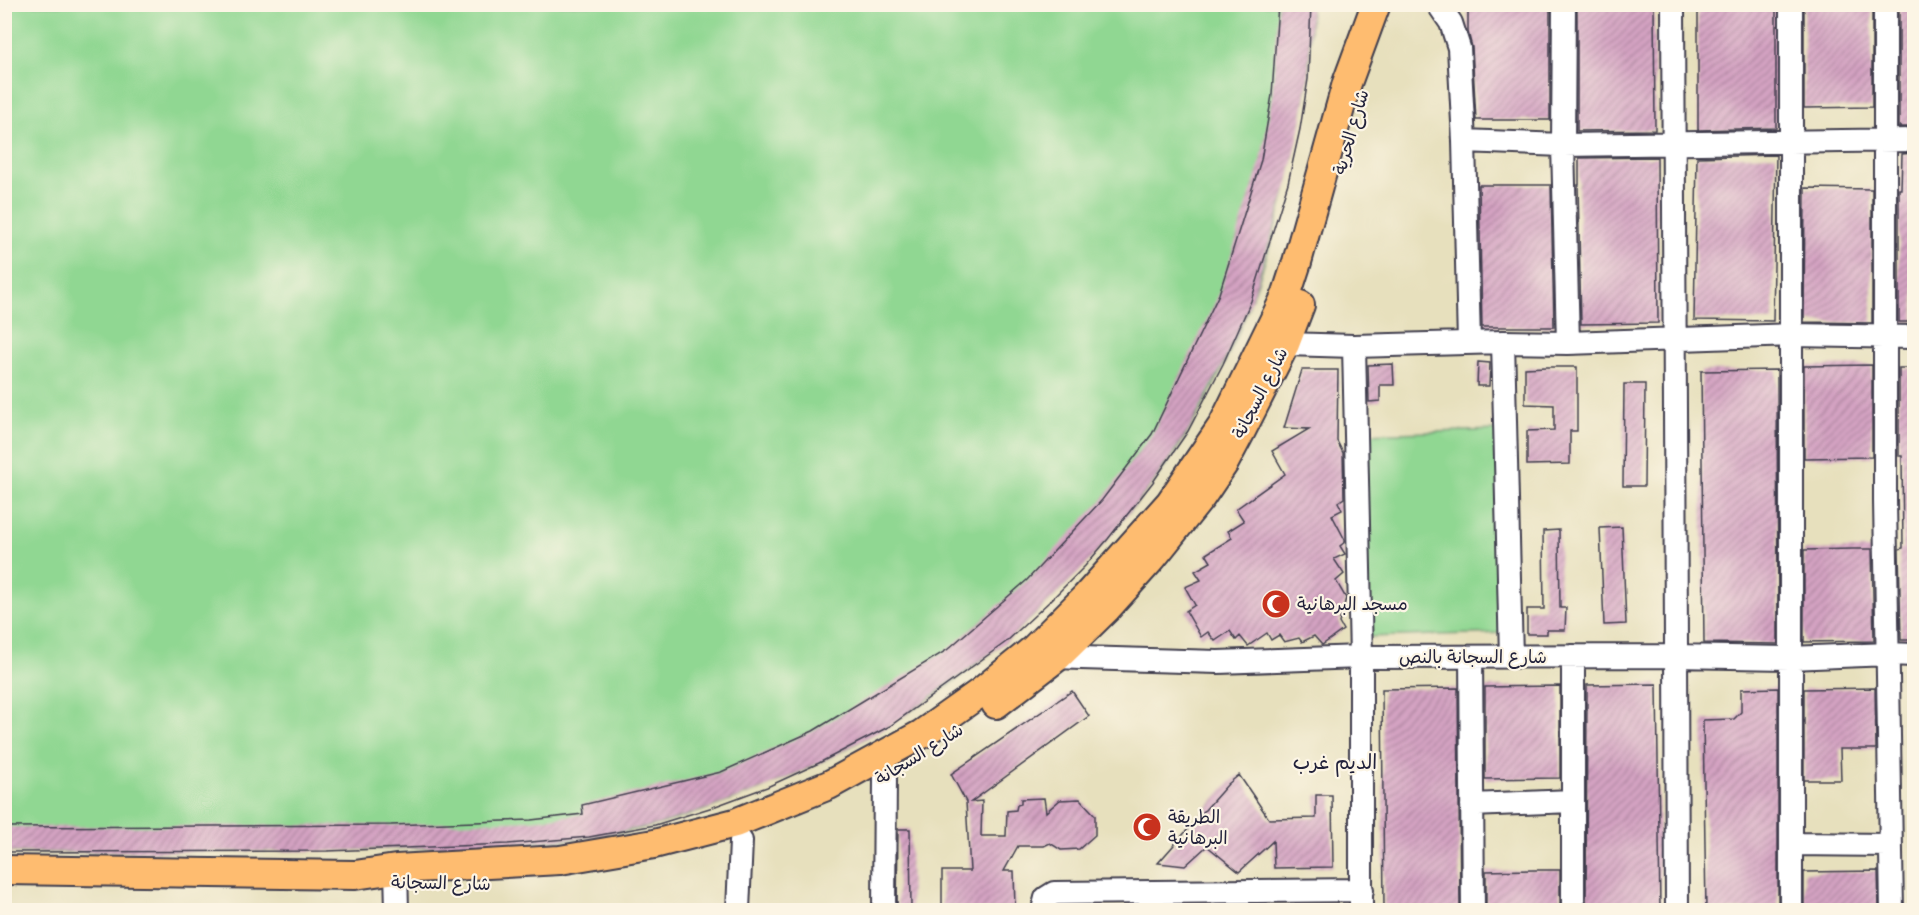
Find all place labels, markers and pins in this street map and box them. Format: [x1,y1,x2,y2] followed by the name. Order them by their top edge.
[1260,588,1292,620] mosque icon: مسجد البرهانية
[1297,594,1408,615] place label: مسجد البرهانية
[1168,807,1228,849] place label: الطريقة البرهانية
[1131,811,1163,843] mosque icon: الطريقة البرهانية

